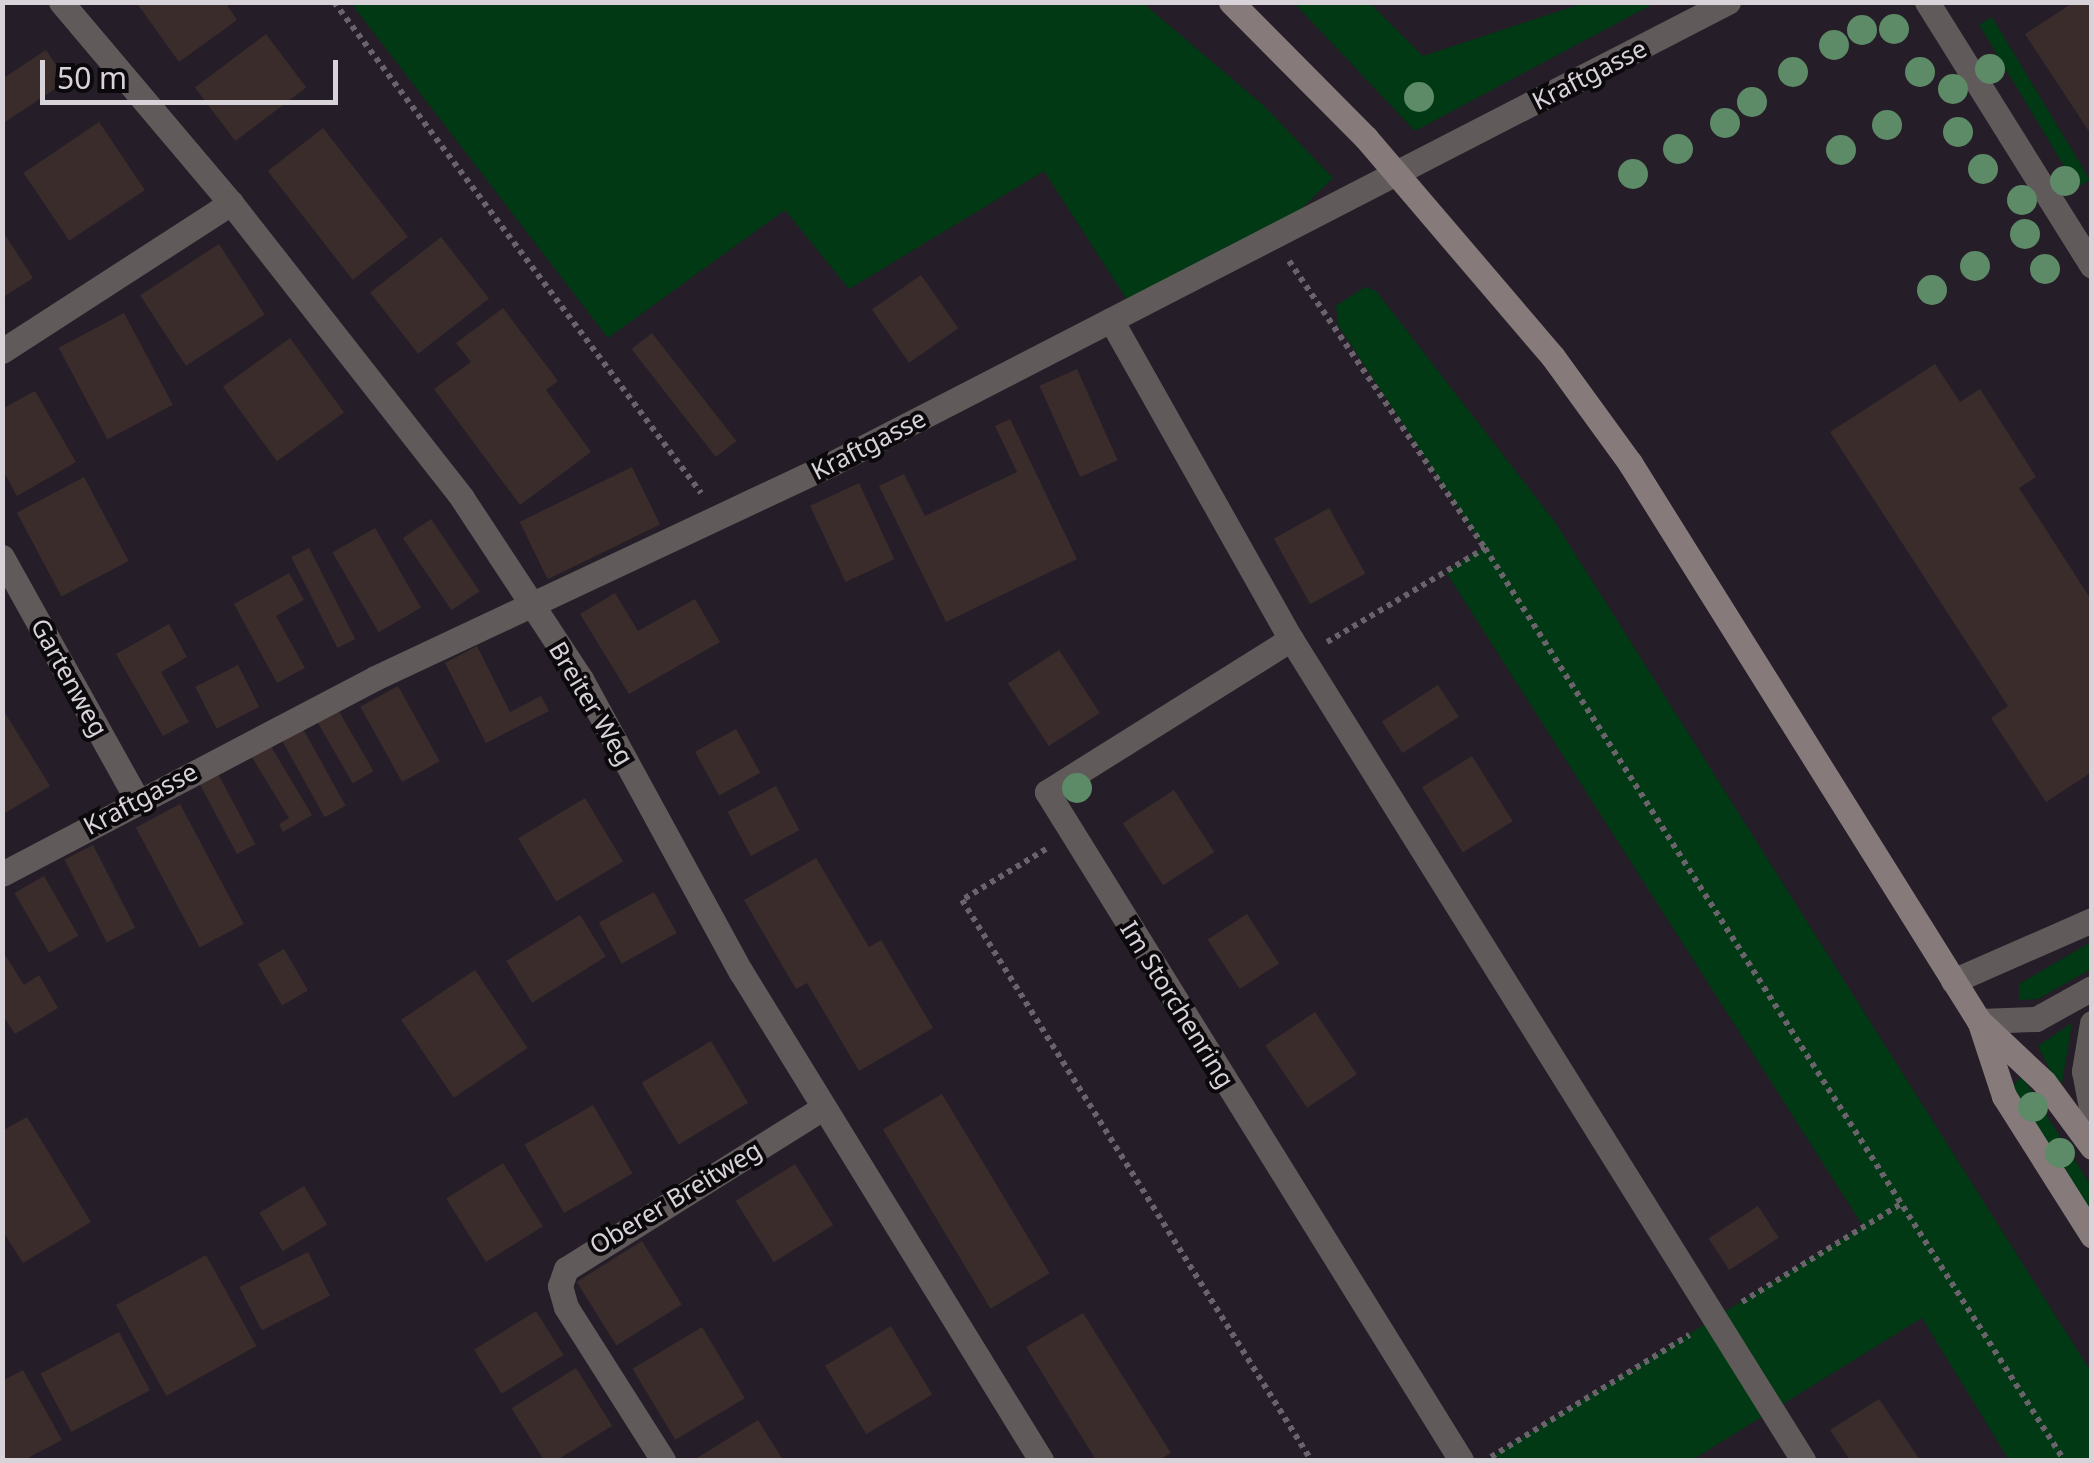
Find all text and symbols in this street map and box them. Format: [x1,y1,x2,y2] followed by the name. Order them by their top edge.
[1527,32,1651,116] street label: Kraftgasse
[45,40,342,102] scale bar
[57,57,127,98] text: 50 m
[806,402,930,486] street label: Kraftgasse
[25,613,115,741] street label: Gartenweg
[543,636,641,770] street label: Breiter Weg
[78,756,202,840] street label: Kraftgasse
[1115,915,1241,1093] street label: Im Storchenring
[584,1134,766,1260] street label: Oberer Breitweg

